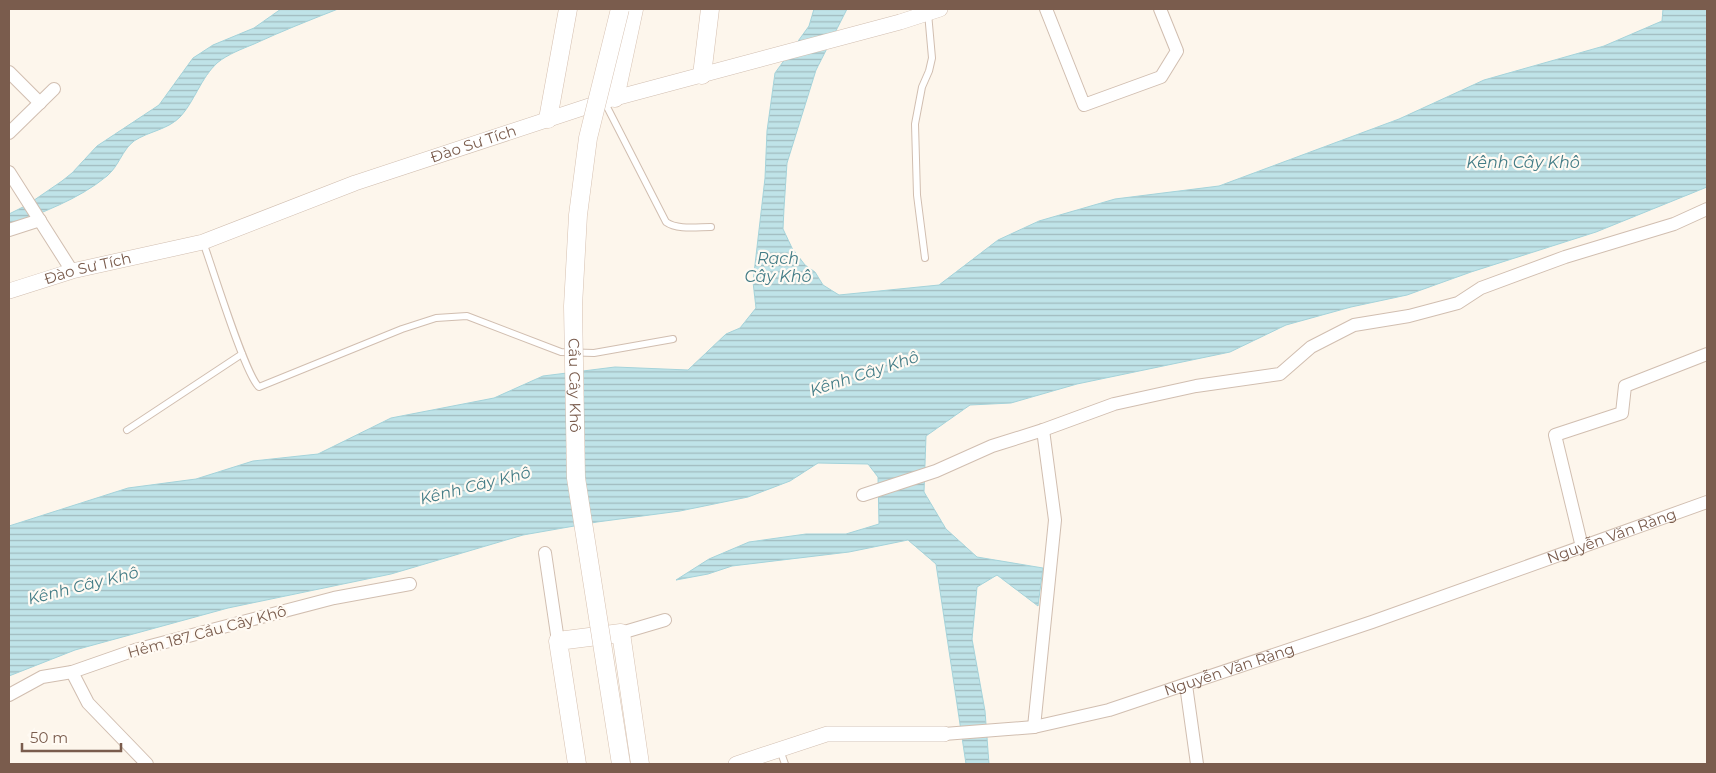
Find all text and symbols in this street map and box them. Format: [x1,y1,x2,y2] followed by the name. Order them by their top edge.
[428,121,519,166] street label: Đào Sư Tích
[1466,153,1580,172] water label: Kênh Cây Khô
[42,248,133,288] street label: Đào Sư Tích
[744,249,812,286] water label: Rạch Cây Khô
[565,338,585,433] street label: Cầu Cây Khô
[807,347,921,400] water label: Kênh Cây Khô
[418,463,532,508] water label: Kênh Cây Khô
[1544,504,1679,568] street label: Nguyễn Văn Ràng
[26,563,140,608] water label: Kênh Cây Khô
[125,601,288,662] street label: Hẻm 187 Cầu Cây Khô
[1162,639,1297,700] street label: Nguyễn Văn Ràng
[22,720,121,752] scale bar
[30,728,68,747] text: 50 m

